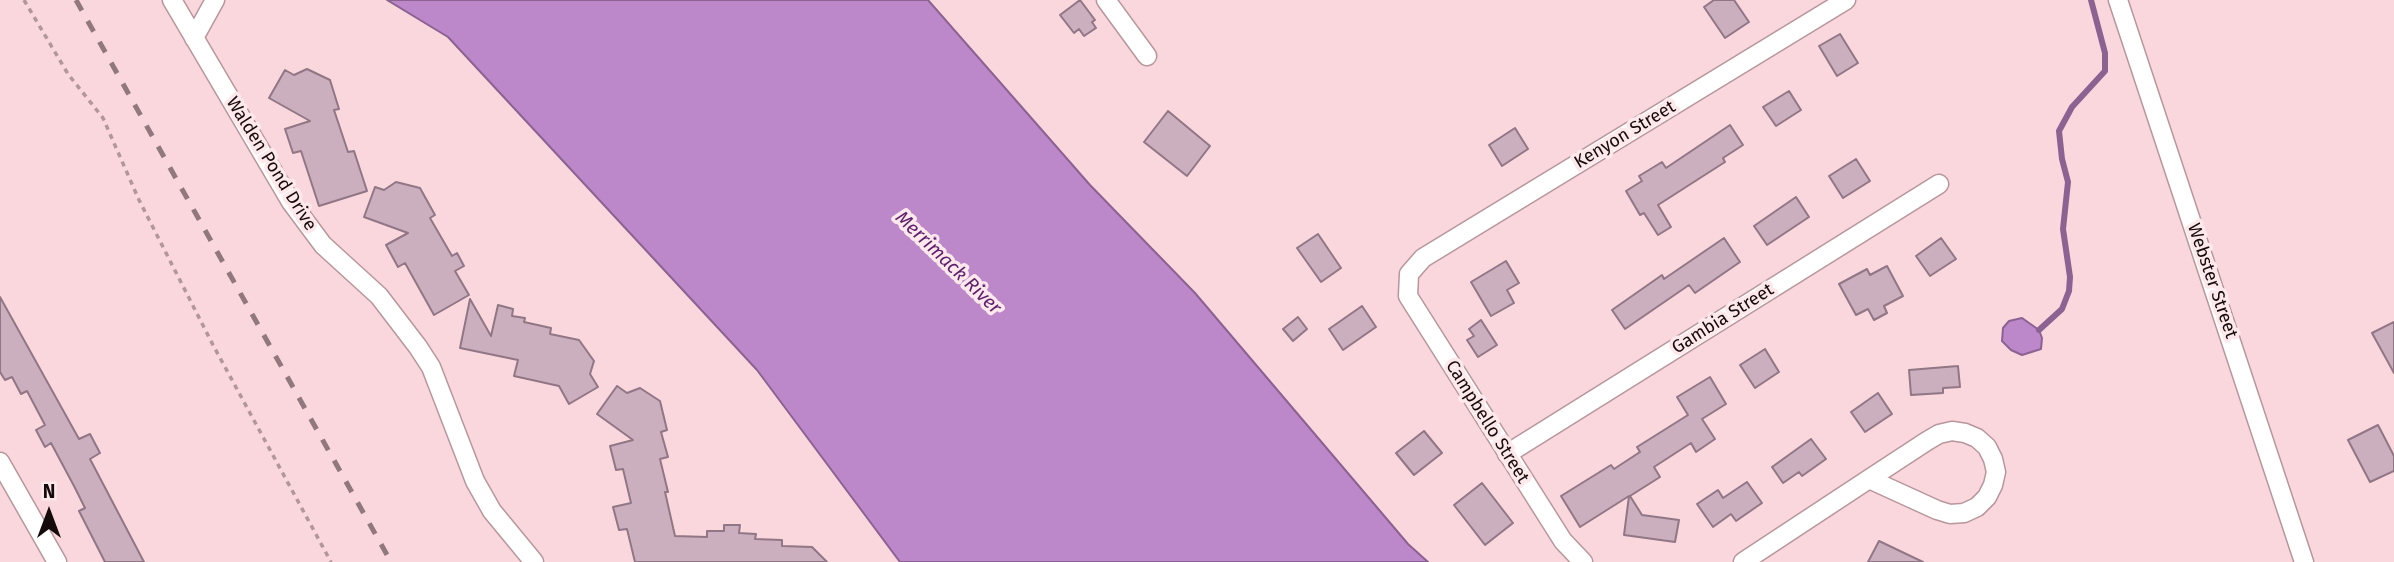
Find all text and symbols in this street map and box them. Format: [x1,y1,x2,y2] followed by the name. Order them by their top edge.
[221,93,321,235] street label: Walden Pond Drive
[1571,96,1679,174] street label: Kenyon Street
[890,207,1006,319] water label: Merrimack River
[2182,221,2242,341] street label: Webster Street
[1668,279,1778,359] street label: Gambia Street
[1441,357,1533,487] street label: Campbello Street
[14,478,84,548] north arrow
[43,480,55,503] text: N

